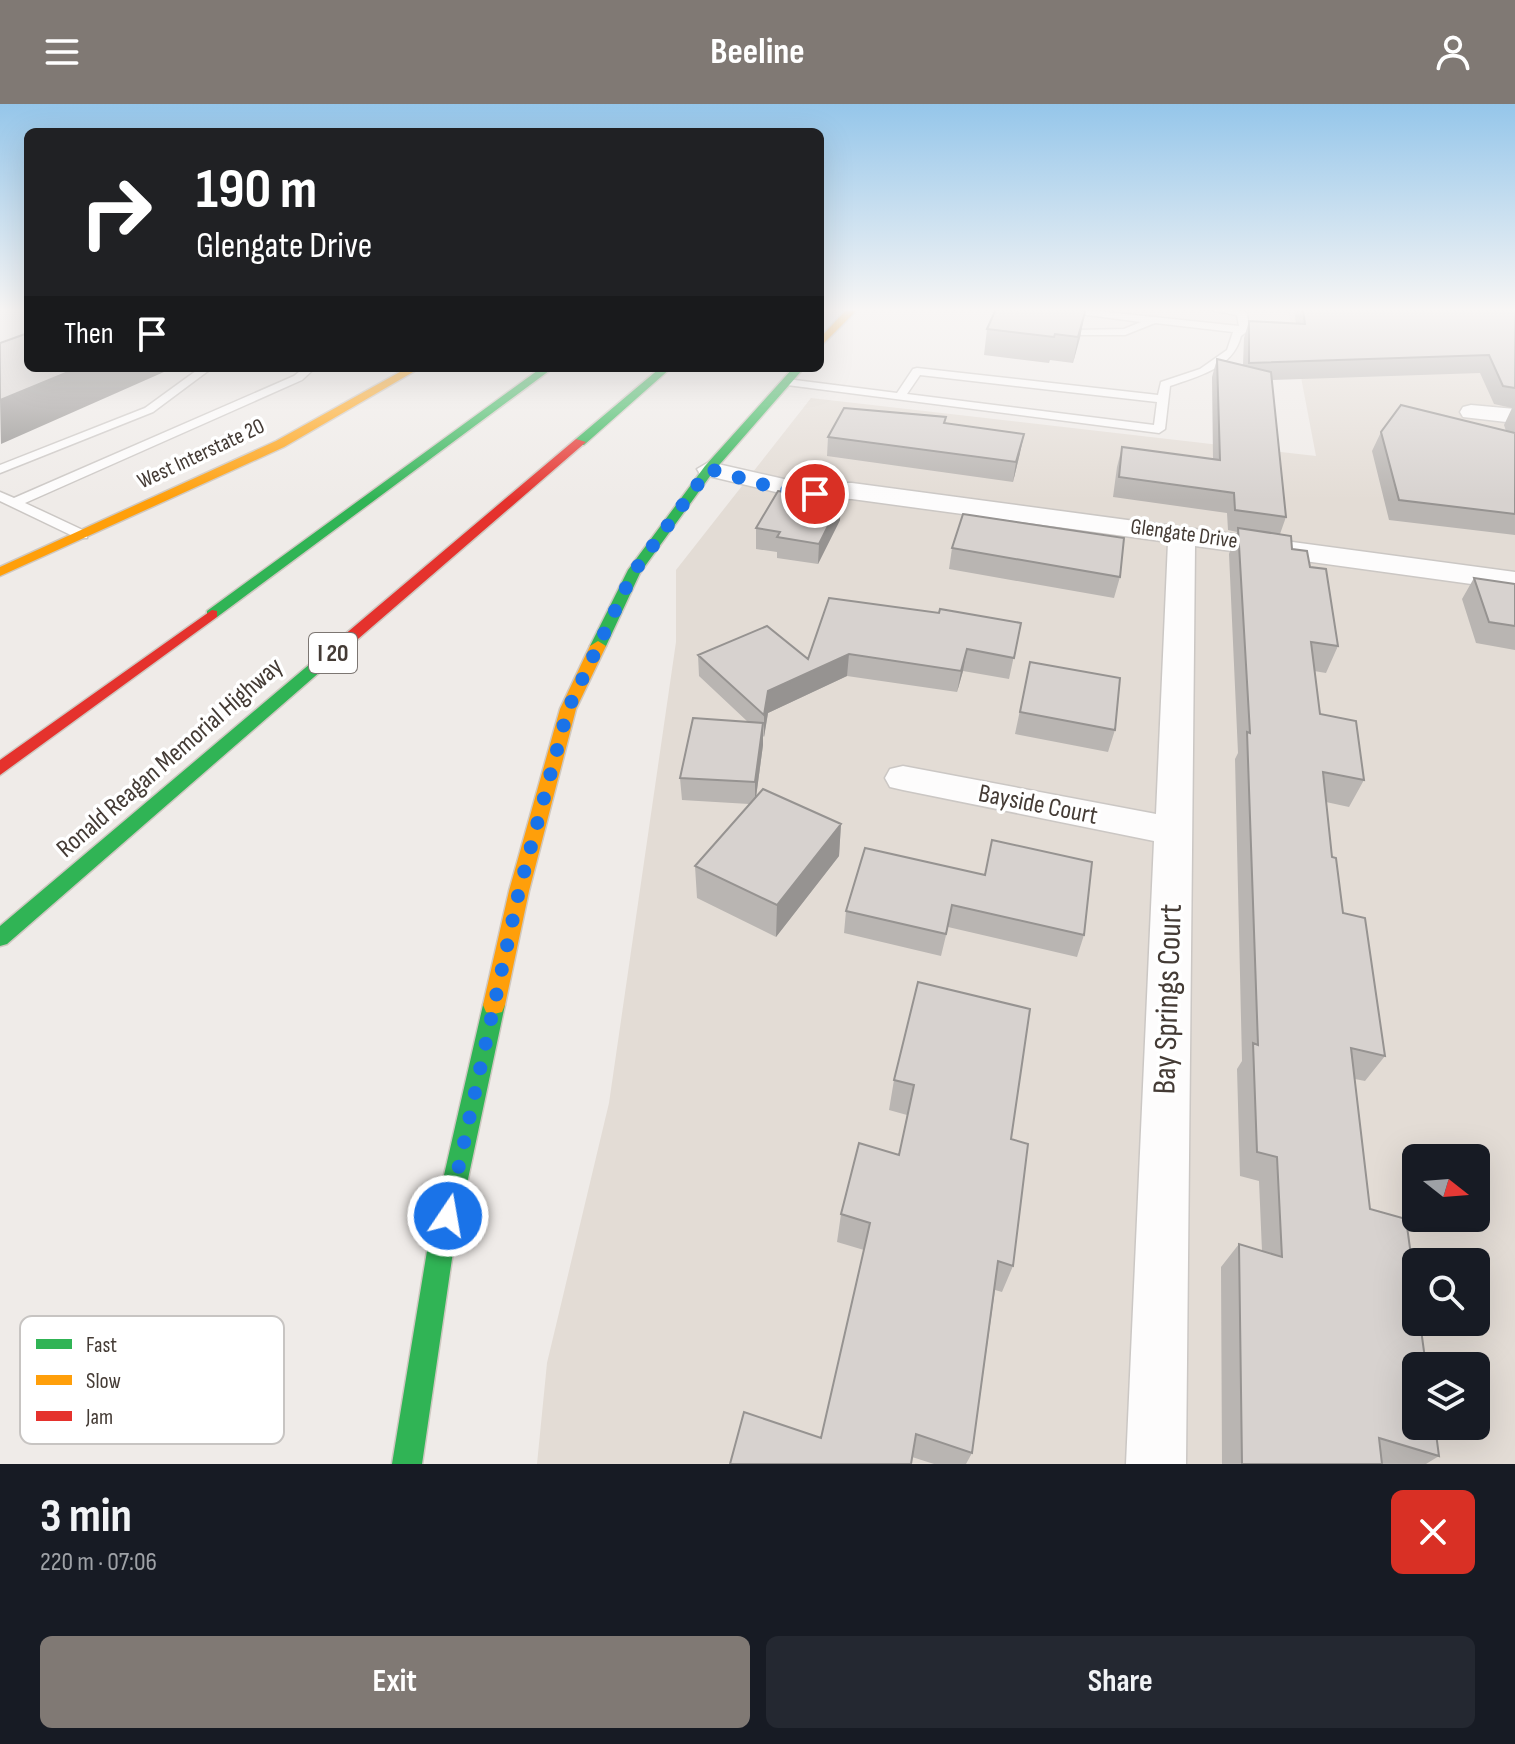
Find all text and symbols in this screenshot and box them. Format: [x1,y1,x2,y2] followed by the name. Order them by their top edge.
[40,30,84,74] icon: menu
[1431,30,1475,74] icon: person
[710,31,805,74] text: Beeline
[196,157,317,224] text: 190 m
[64,160,168,264] icon: right
[196,225,372,268] text: Glengate Drive
[130,312,174,356] icon: arrive
[64,316,114,352] text: Then
[133,413,269,495] street label: West Interstate 20
[781,460,849,528] pin
[793,472,837,516] icon: arrive
[1129,513,1239,555] street label: Glengate Drive
[309,633,357,673] road number: I 20
[51,651,289,865] street label: Ronald Reagan Memorial Highway
[976,778,1100,832] street label: Bayside Court
[1145,903,1191,1095] street label: Bay Springs Court
[1402,1144,1490,1232] north arrow
[1402,1144,1490,1440] map controls
[406,1174,490,1258] position arrow
[1402,1248,1490,1336] button: search
[20,1316,284,1444] legend
[86,1332,117,1359] text: Fast
[1402,1352,1490,1440] button: layers
[86,1368,121,1395] text: Slow
[85,1404,113,1431] text: Jam
[40,1488,132,1545] text: 3 min
[1391,1490,1475,1574] button: close
[40,1547,157,1578] text: 220 m · 07:06
[40,1636,750,1728] button: Exit
[766,1636,1475,1728] button: Share

